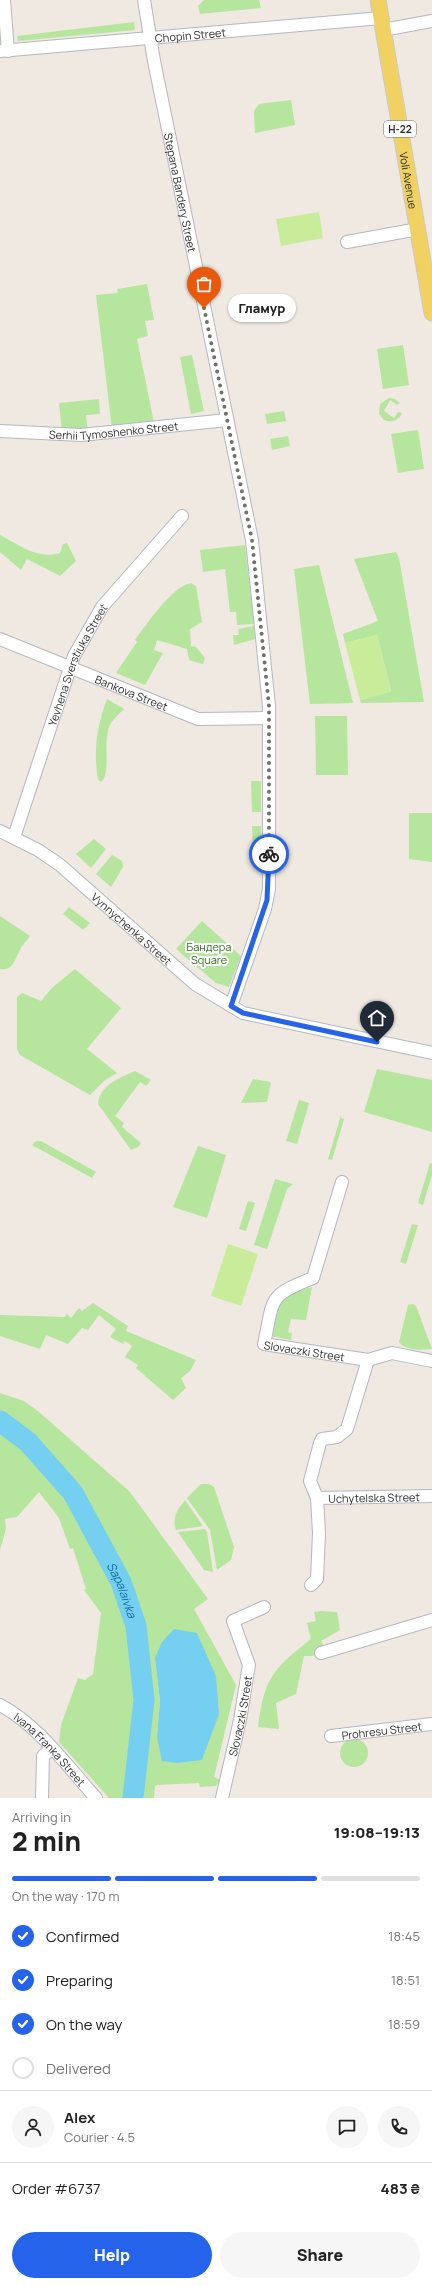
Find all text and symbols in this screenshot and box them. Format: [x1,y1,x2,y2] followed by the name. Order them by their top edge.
[154,24,226,45] street label: Chopin Street
[384,121,416,137] road number: Н-22
[161,132,200,253] street label: Stepana Bandery Street
[397,151,421,211] street label: Voli Avenue
[187,267,221,308] pin
[193,273,215,295] icon: bag
[228,294,296,322] callout: Гламур
[239,299,285,317] text: Гламур
[49,418,179,443] street label: Serhii Tymoshenko Street
[44,600,110,728] street label: Yevhena Sverstiuka Street
[93,671,170,714] street label: Bankova Street
[249,834,289,874] courier
[258,843,280,865] icon: bike
[89,889,175,968] street label: Vynnychenka Street
[187,939,231,967] park label: Бандера Square
[360,1001,394,1042] pin
[366,1007,388,1029] icon: home
[263,1337,346,1364] street label: Slovaczki Street
[328,1489,420,1505] street label: Uchytelska Street
[103,1559,142,1621] water label: Sapalaivka
[224,1675,255,1758] street label: Slovaczki Street
[11,1709,89,1789] street label: Ivana Franka Street
[341,1718,423,1742] street label: Prohresu Street
[12,1808,71,1826] text: Arriving in
[334,1822,420,1843] text: 19:08–19:13
[12,1823,81,1859] text: 2 min
[12,1887,119,1905] text: On the way · 170 m
[12,1925,34,1947] icon: check
[46,1926,119,1947] text: Confirmed
[388,1927,420,1945] text: 18:45
[12,1969,34,1991] icon: check
[46,1970,113,1991] text: Preparing
[391,1971,420,1989] text: 18:51
[12,2013,34,2035] icon: check
[46,2014,122,2035] text: On the way
[388,2015,420,2033] text: 18:59
[46,2058,111,2079] text: Delivered
[12,2106,54,2148] button: person
[326,2106,368,2148] button: chat
[378,2106,420,2148] button: phone
[64,2107,95,2128] text: Alex
[64,2128,135,2146] text: Courier · 4.5
[12,2178,101,2199] text: Order #6737
[381,2178,420,2199] text: 483 ₴
[12,2232,212,2278] button: Help
[220,2232,420,2278] button: Share

